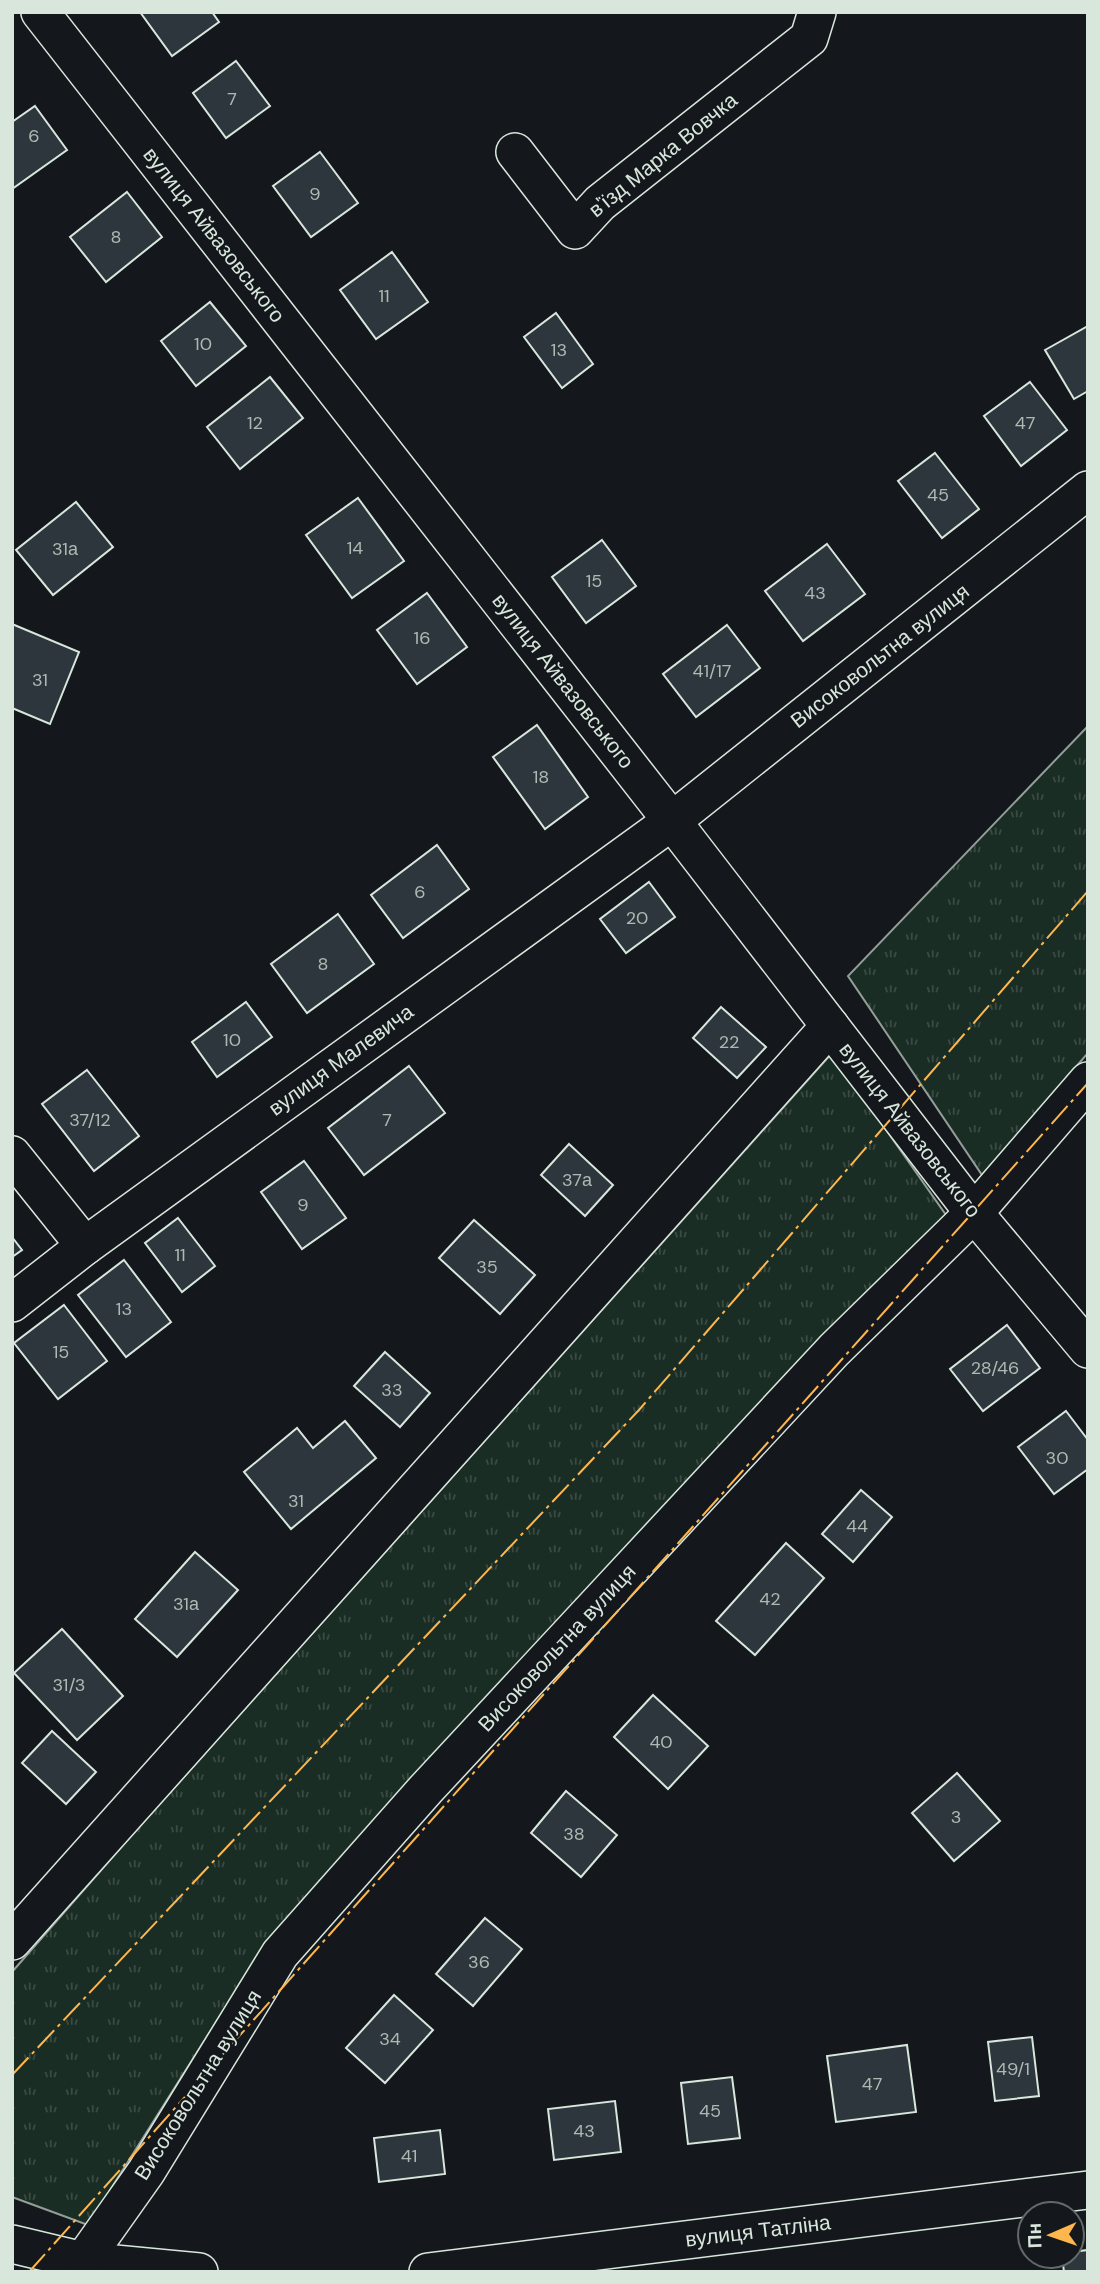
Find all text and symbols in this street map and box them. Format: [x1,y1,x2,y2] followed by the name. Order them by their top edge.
[583,86,743,224] street label: в'їзд Марка Вовчка
[227,87,237,111] house number: 7
[28,124,40,148] house number: 6
[137,142,291,328] street label: вулиця Айвазовського
[309,182,321,206] house number: 9
[111,225,121,249] house number: 8
[378,284,390,308] house number: 11
[194,332,212,356] house number: 10
[551,338,567,362] house number: 13
[247,411,263,435] house number: 12
[1015,411,1035,435] house number: 47
[927,483,949,507] house number: 45
[347,536,363,560] house number: 14
[52,537,79,561] house number: 31а
[586,569,602,593] house number: 15
[785,577,975,735] street label: Високовольтна вулиця
[804,581,826,605] house number: 43
[486,588,640,774] street label: вулиця Айвазовського
[414,626,430,650] house number: 16
[693,659,731,683] house number: 41/17
[32,668,48,692] house number: 31
[533,765,549,789] house number: 18
[414,880,426,904] house number: 6
[626,906,648,930] house number: 20
[318,952,328,976] house number: 8
[263,998,419,1122] street label: вулиця Малевича
[223,1028,241,1052] house number: 10
[719,1030,739,1054] house number: 22
[833,1037,987,1223] street label: вулиця Айвазовського
[69,1108,111,1132] house number: 37/12
[382,1108,392,1132] house number: 7
[562,1168,593,1192] house number: 37а
[297,1193,309,1217] house number: 9
[174,1243,186,1267] house number: 11
[476,1255,498,1279] house number: 35
[116,1297,132,1321] house number: 13
[53,1340,69,1364] house number: 15
[971,1356,1019,1380] house number: 28/46
[381,1378,403,1402] house number: 33
[1046,1446,1068,1470] house number: 30
[288,1489,304,1513] house number: 31
[846,1514,868,1538] house number: 44
[472,1558,642,1738] street label: Високовольтна вулиця
[759,1587,781,1611] house number: 42
[173,1592,200,1616] house number: 31а
[53,1673,85,1697] house number: 31/3
[649,1730,673,1754] house number: 40
[951,1805,961,1829] house number: 3
[563,1822,585,1846] house number: 38
[468,1950,490,1974] house number: 36
[128,1984,268,2186] street label: Високовольтна вулиця
[379,2027,401,2051] house number: 34
[996,2057,1030,2081] house number: 49/1
[862,2072,882,2096] house number: 47
[699,2099,721,2123] house number: 45
[573,2119,595,2143] house number: 43
[401,2144,417,2168] house number: 41
[1016,2200,1086,2270] north arrow
[684,2208,833,2254] street label: вулиця Татліна
[1022,2223,1047,2249] text: Пн

